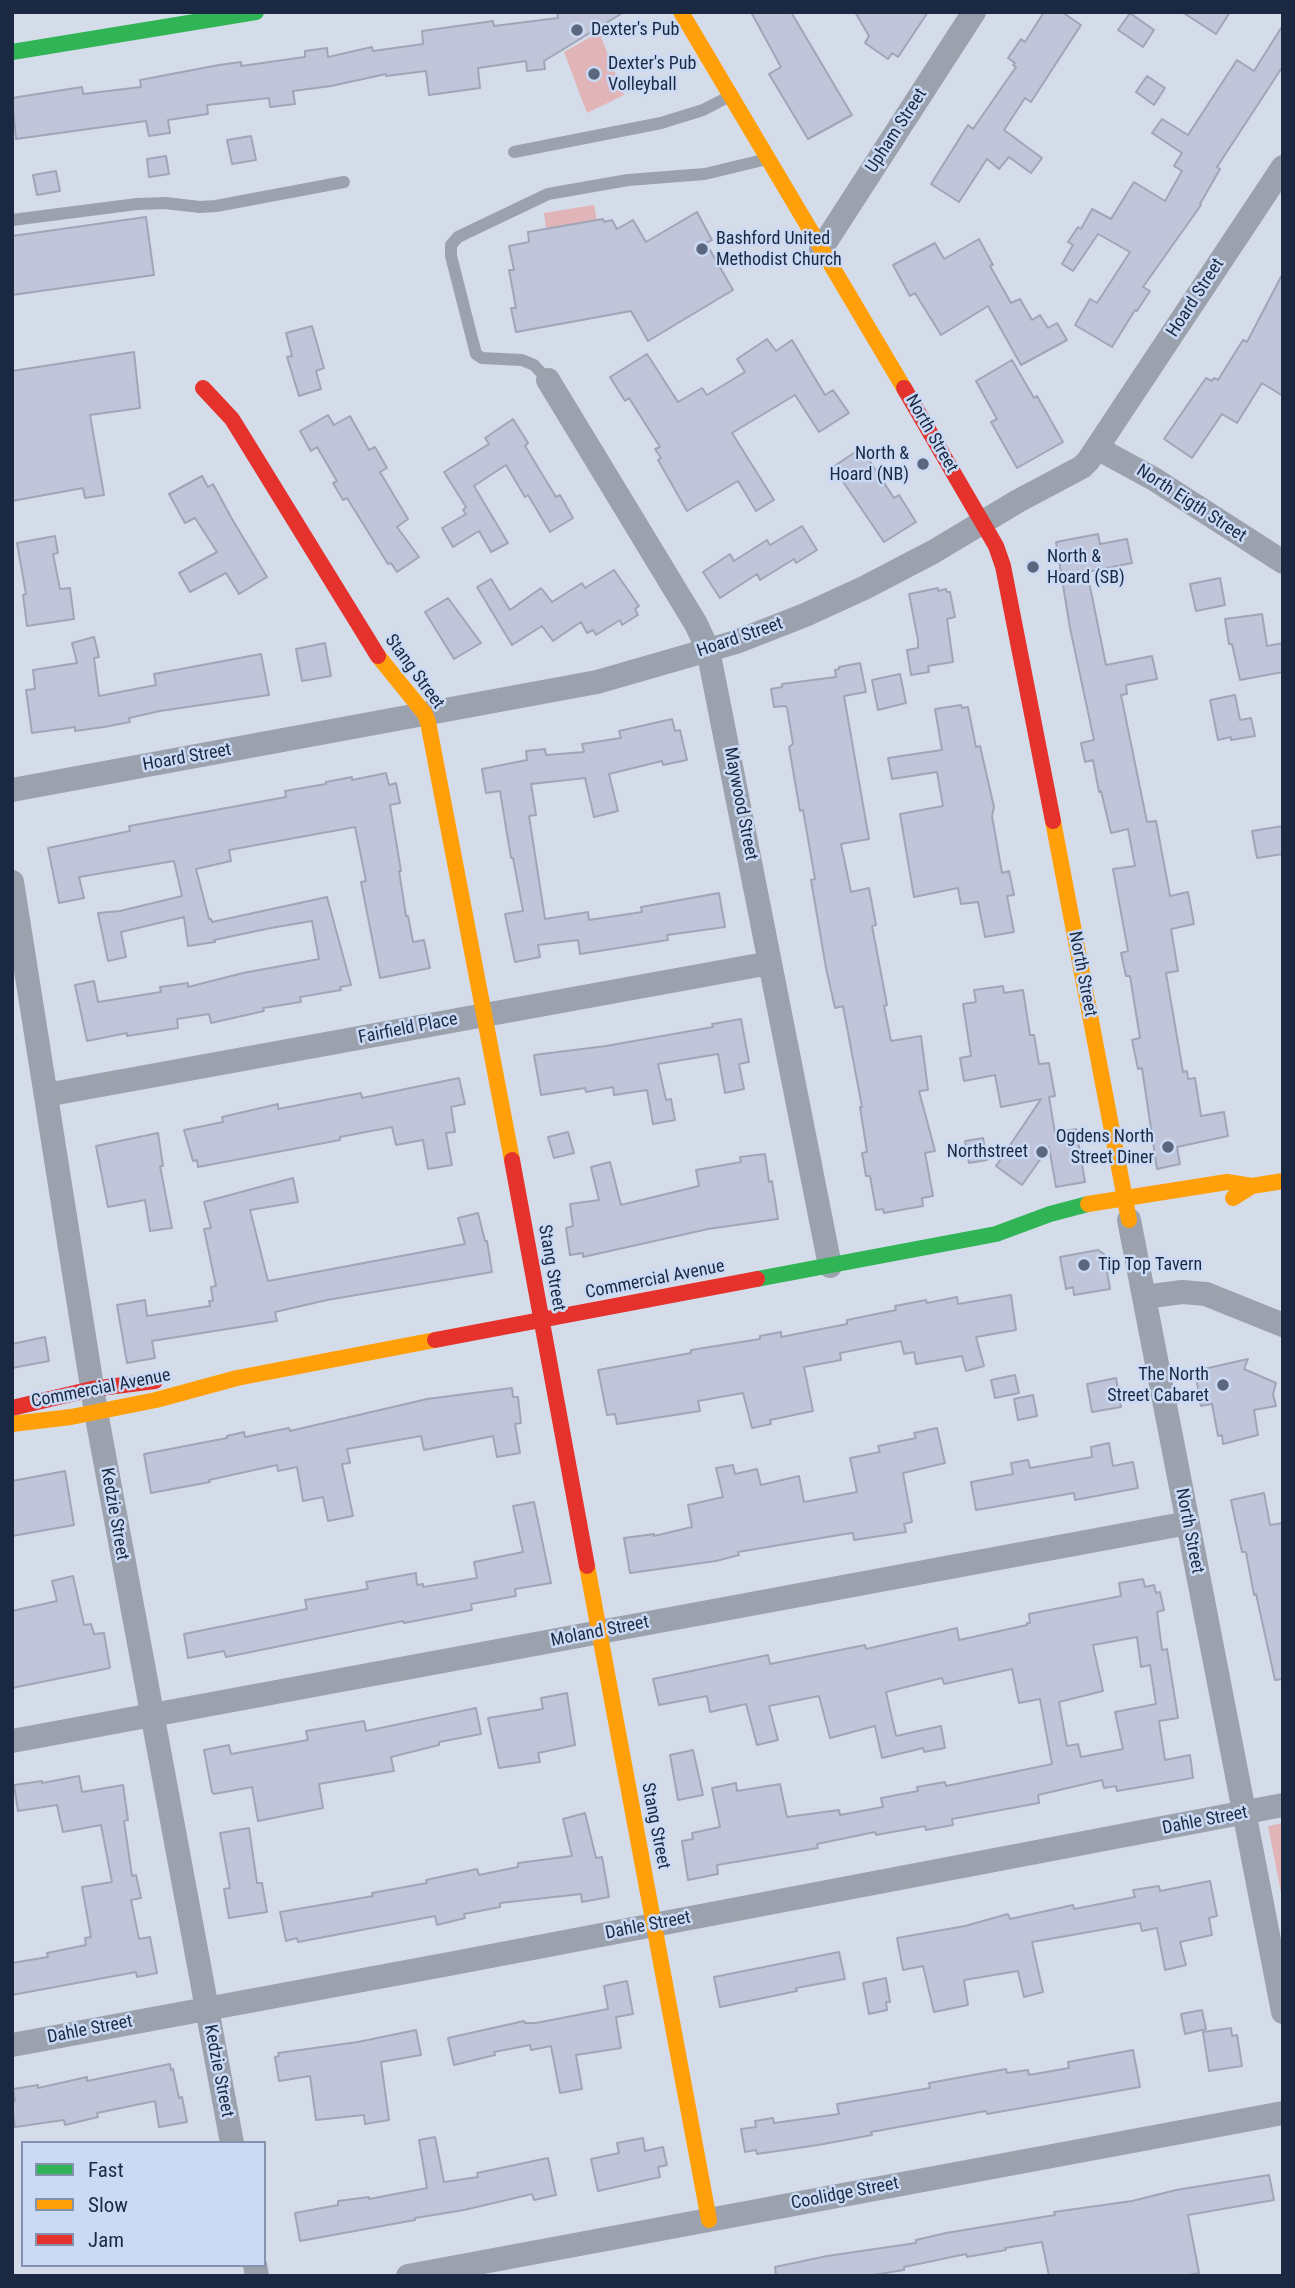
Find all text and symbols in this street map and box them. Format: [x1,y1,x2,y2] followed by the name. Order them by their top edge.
[591,19,679,41] place label: Dexter's Pub
[569,22,585,38] marker: Dexter's Pub
[608,53,696,96] place label: Dexter's Pub Volleyball
[586,66,602,82] marker: Dexter's Pub Volleyball
[862,85,932,177] street label: Upham Street
[716,228,842,270] place label: Bashford United Methodist Church
[694,241,710,257] marker: Bashford United Methodist Church
[1163,255,1229,341] street label: Hoard Street
[900,391,962,477] street label: North Street
[829,443,909,486] place label: North & Hoard (NB)
[915,456,931,472] marker: North & Hoard (NB)
[1132,460,1250,548] street label: North Eigth Street
[1047,546,1125,588] place label: North & Hoard (SB)
[1025,559,1041,575] marker: North & Hoard (SB)
[694,613,786,663] street label: Hoard Street
[380,630,448,714] street label: Stang Street
[141,740,233,776] street label: Hoard Street
[718,746,762,862] street label: Maywood Street
[1063,930,1101,1018] street label: North Street
[357,1009,459,1049] street label: Fairfield Place
[1056,1126,1154,1168] place label: Ogdens North Street Diner
[1160,1139,1176,1155] marker: Ogdens North Street Diner
[947,1141,1028,1163] place label: Northstreet
[1034,1144,1050,1160] marker: Northstreet
[533,1223,569,1313] street label: Stang Street
[1098,1254,1202,1276] place label: Tip Top Tavern
[584,1256,726,1304] street label: Commercial Avenue
[1076,1257,1092,1273] marker: Tip Top Tavern
[1107,1364,1209,1406] place label: The North Street Cabaret
[30,1365,172,1413] street label: Commercial Avenue
[1215,1377,1231,1393] marker: The North Street Cabaret
[95,1466,133,1562] street label: Kedzie Street
[1170,1487,1208,1575] street label: North Street
[549,1612,651,1652] street label: Moland Street
[636,1781,674,1871] street label: Stang Street
[1161,1802,1249,1840] street label: Dahle Street
[604,1907,692,1945] street label: Dahle Street
[46,2011,134,2049] street label: Dahle Street
[198,2023,238,2119] street label: Kedzie Street
[21,2141,266,2267] legend
[88,2158,124,2182] text: Fast
[789,2173,901,2215] street label: Coolidge Street
[88,2193,128,2217] text: Slow
[88,2228,124,2252] text: Jam

